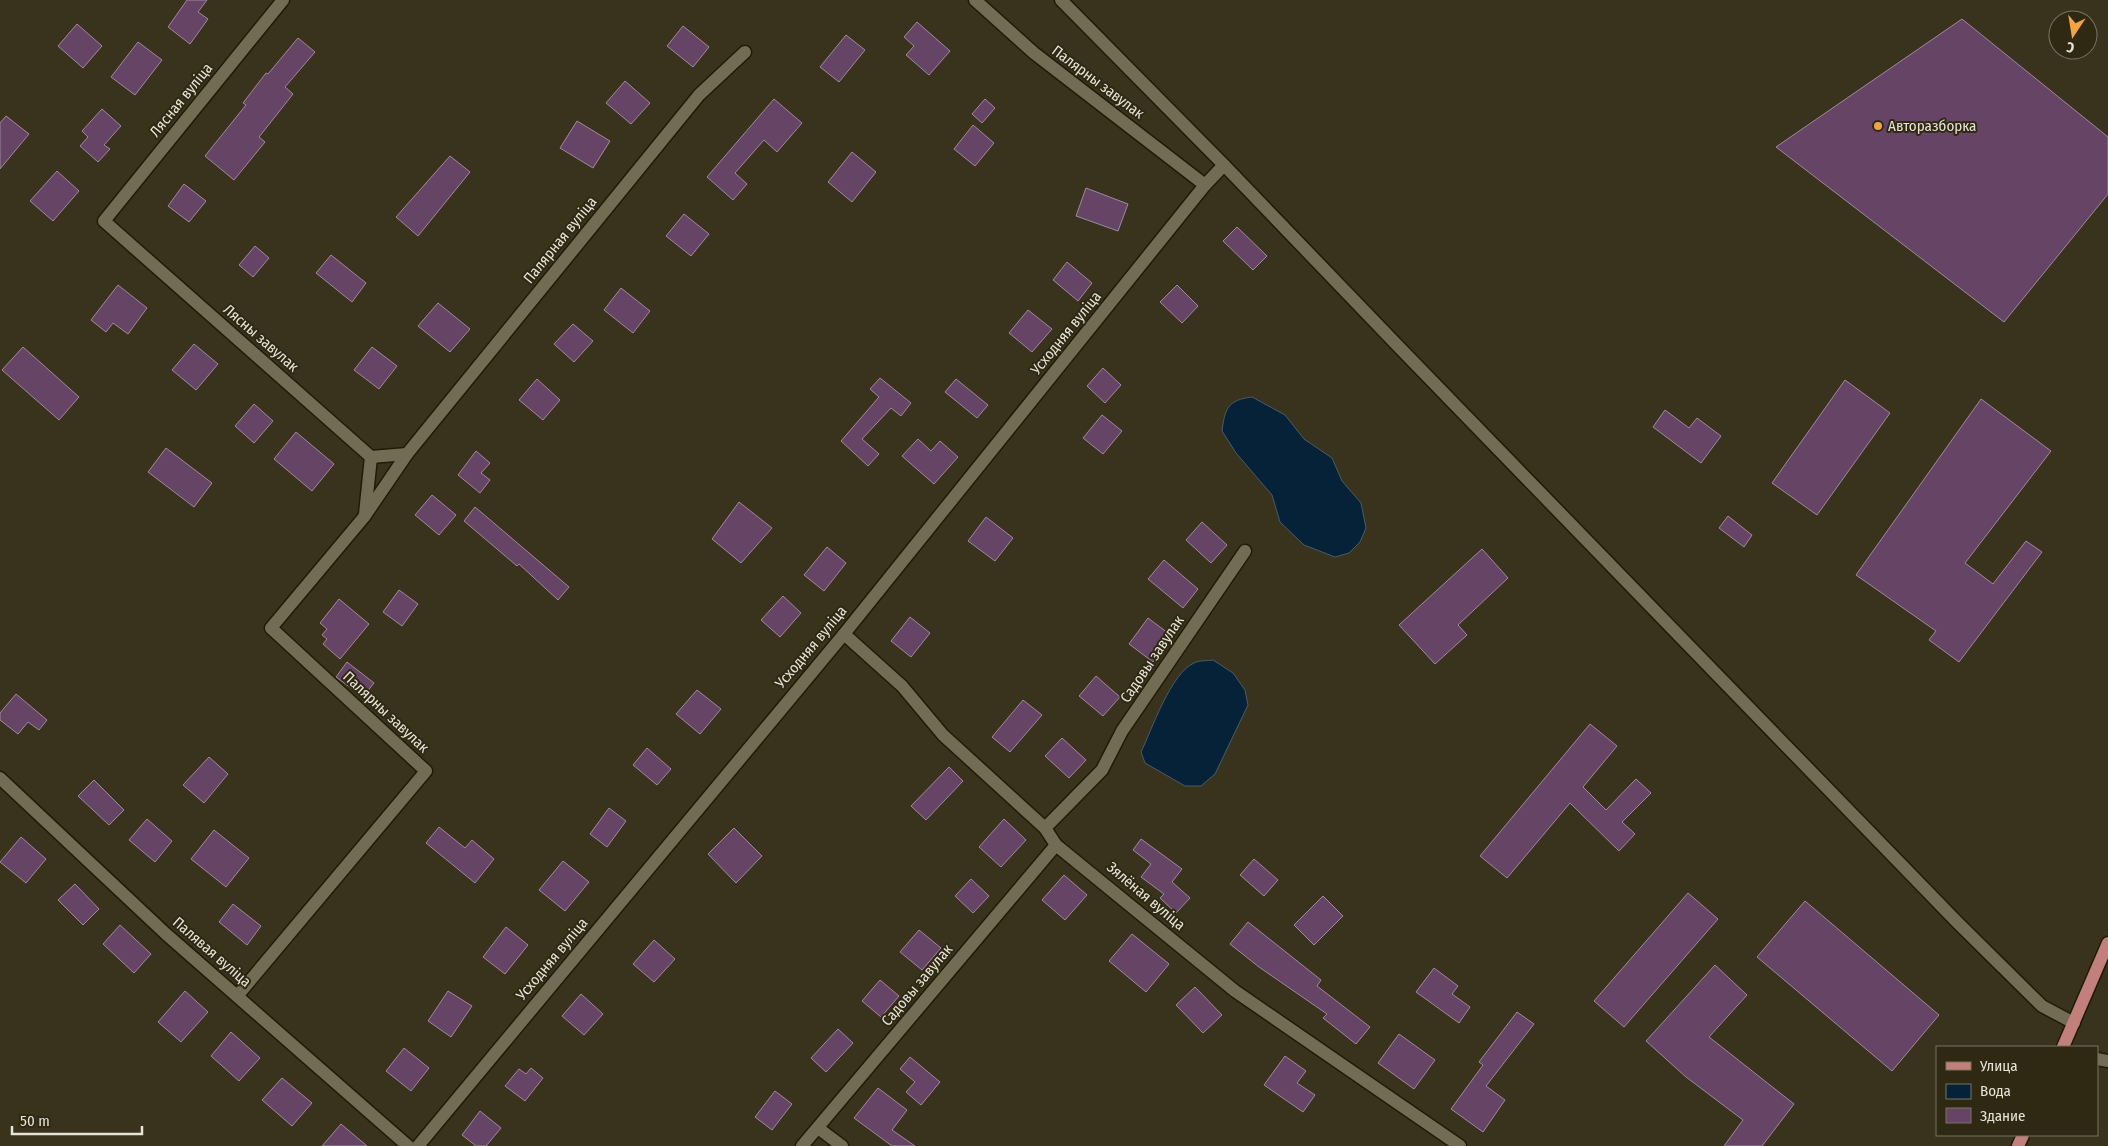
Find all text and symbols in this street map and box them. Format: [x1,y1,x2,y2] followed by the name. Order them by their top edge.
[2048,10,2098,60] north arrow
[2064,38,2076,56] text: С
[1048,41,1148,123] street label: Палярны завулак
[146,60,216,140] street label: Лясная вуліца
[1888,117,1976,135] place label: Авторазборка
[1872,120,1884,132] marker: Авторазборка
[519,193,601,287] street label: Палярная вуліца
[1026,288,1105,379] street label: Усходняя вуліца
[220,300,302,376] street label: Лясны завулак
[771,602,851,693] street label: Усходняя вуліца
[1116,612,1188,706] street label: Садовы завулак
[339,668,433,756] street label: Палярны завулак
[1103,858,1189,934] street label: Зялёная вуліца
[169,913,255,991] street label: Палявая вуліца
[512,914,592,1005] street label: Усходняя вуліца
[878,940,956,1030] street label: Садовы завулак
[1936,1046,2098,1136] legend
[1979,1057,2018,1075] text: Улица
[1980,1082,2011,1100] text: Вода
[12,1104,142,1136] scale bar
[1980,1107,2026,1125] text: Здание
[20,1112,50,1130] text: 50 m

